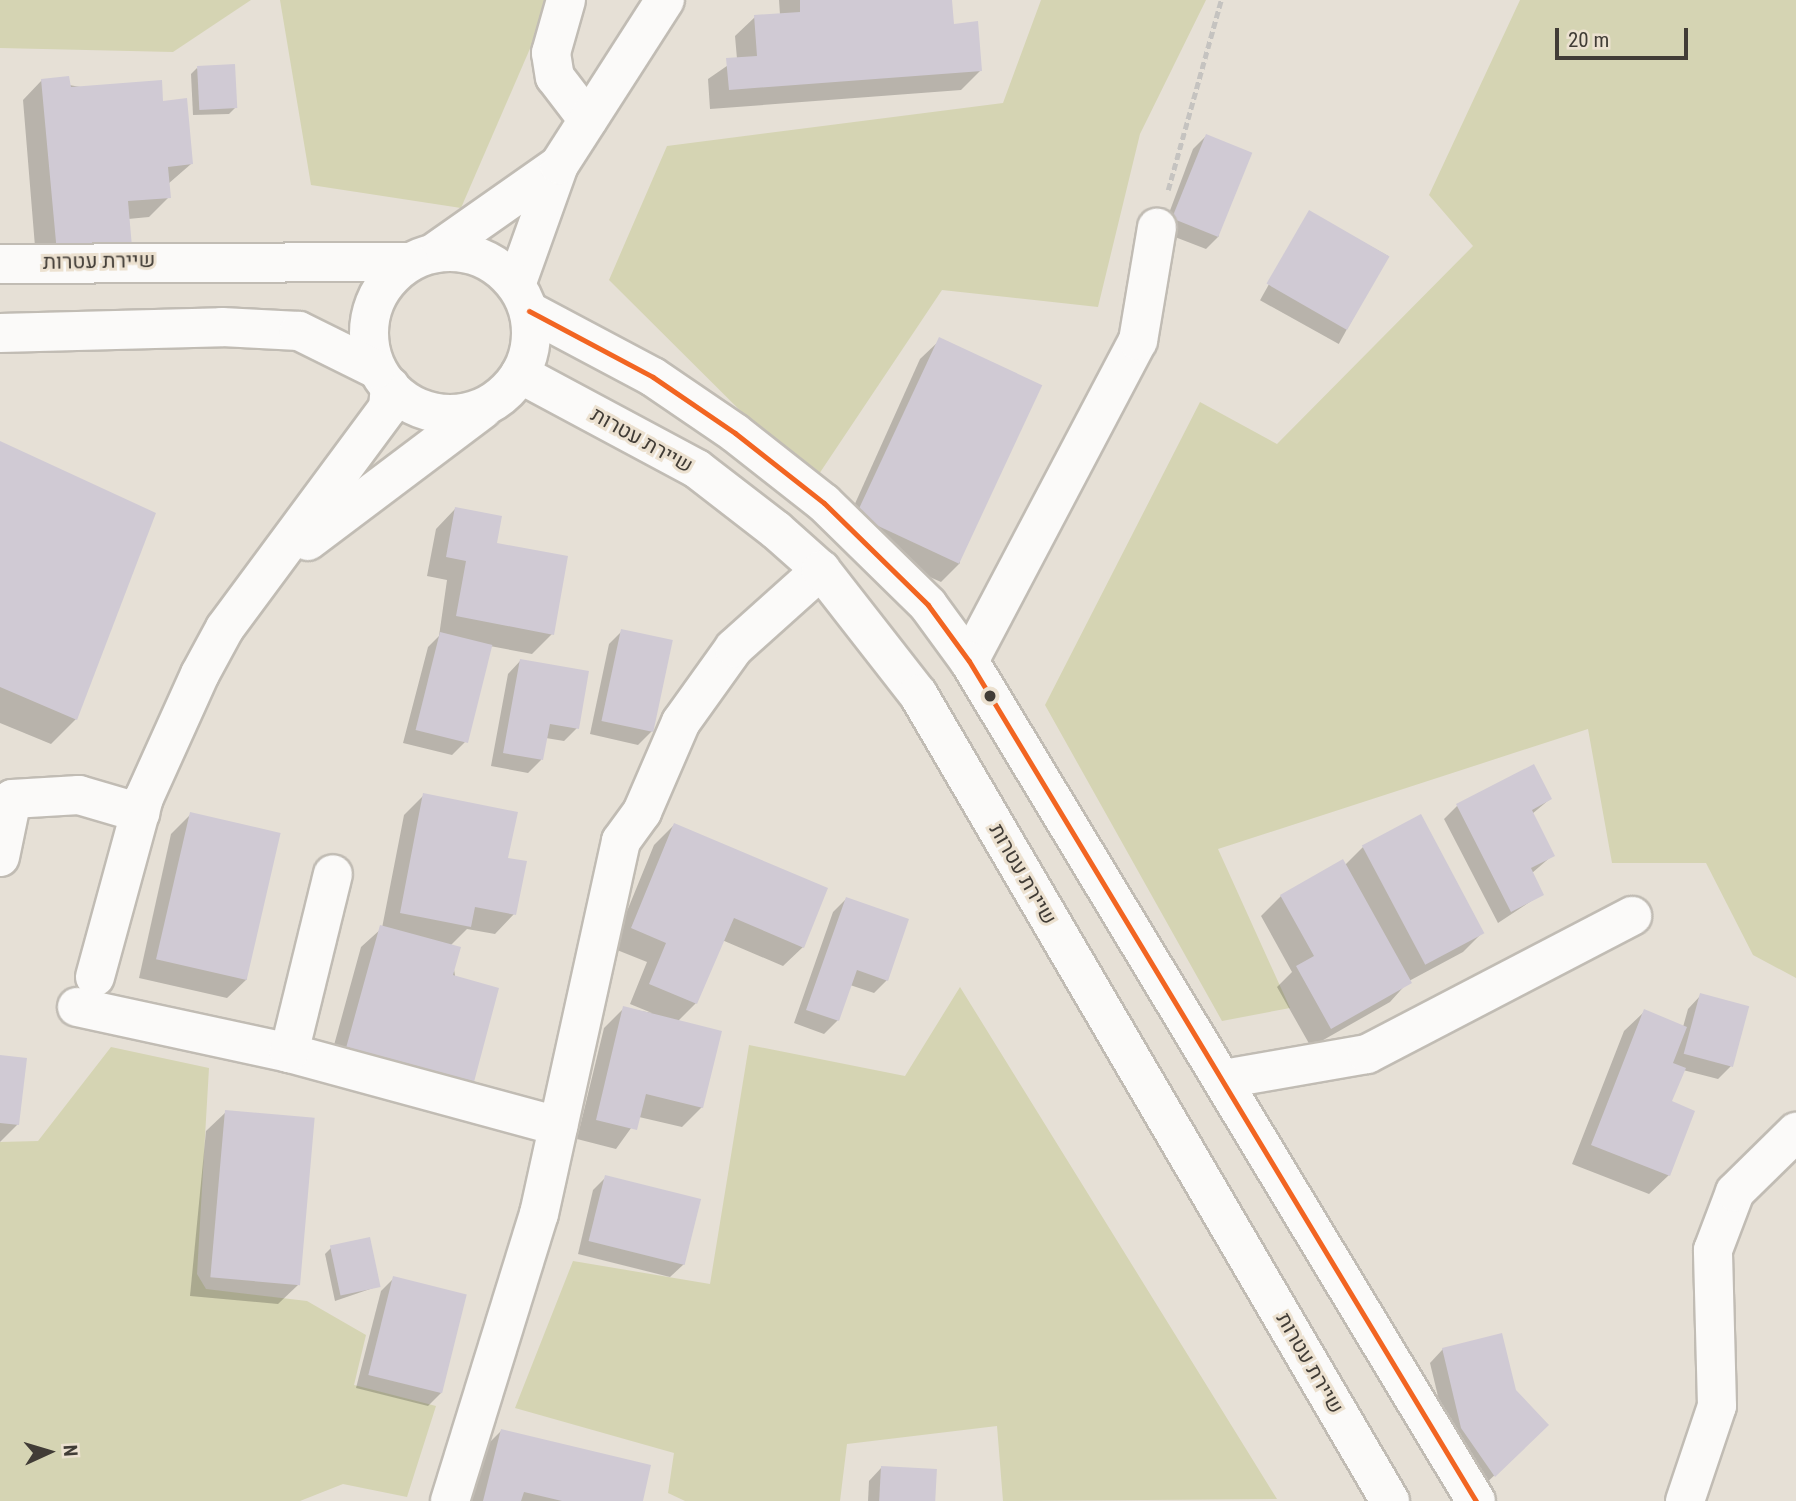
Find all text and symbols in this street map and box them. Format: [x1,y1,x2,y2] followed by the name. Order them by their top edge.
[1558,14,1691,58] scale bar
[1568,28,1609,52] text: 20 m
[43,247,155,275] street label: שיירת עטרות
[587,402,697,478] street label: שיירת עטרות
[983,689,997,703] unlabelled marker
[984,819,1062,929] street label: שיירת עטרות
[1271,1308,1349,1418] street label: שיירת עטרות
[14,1417,84,1487] north arrow
[59,1444,82,1457] text: N

